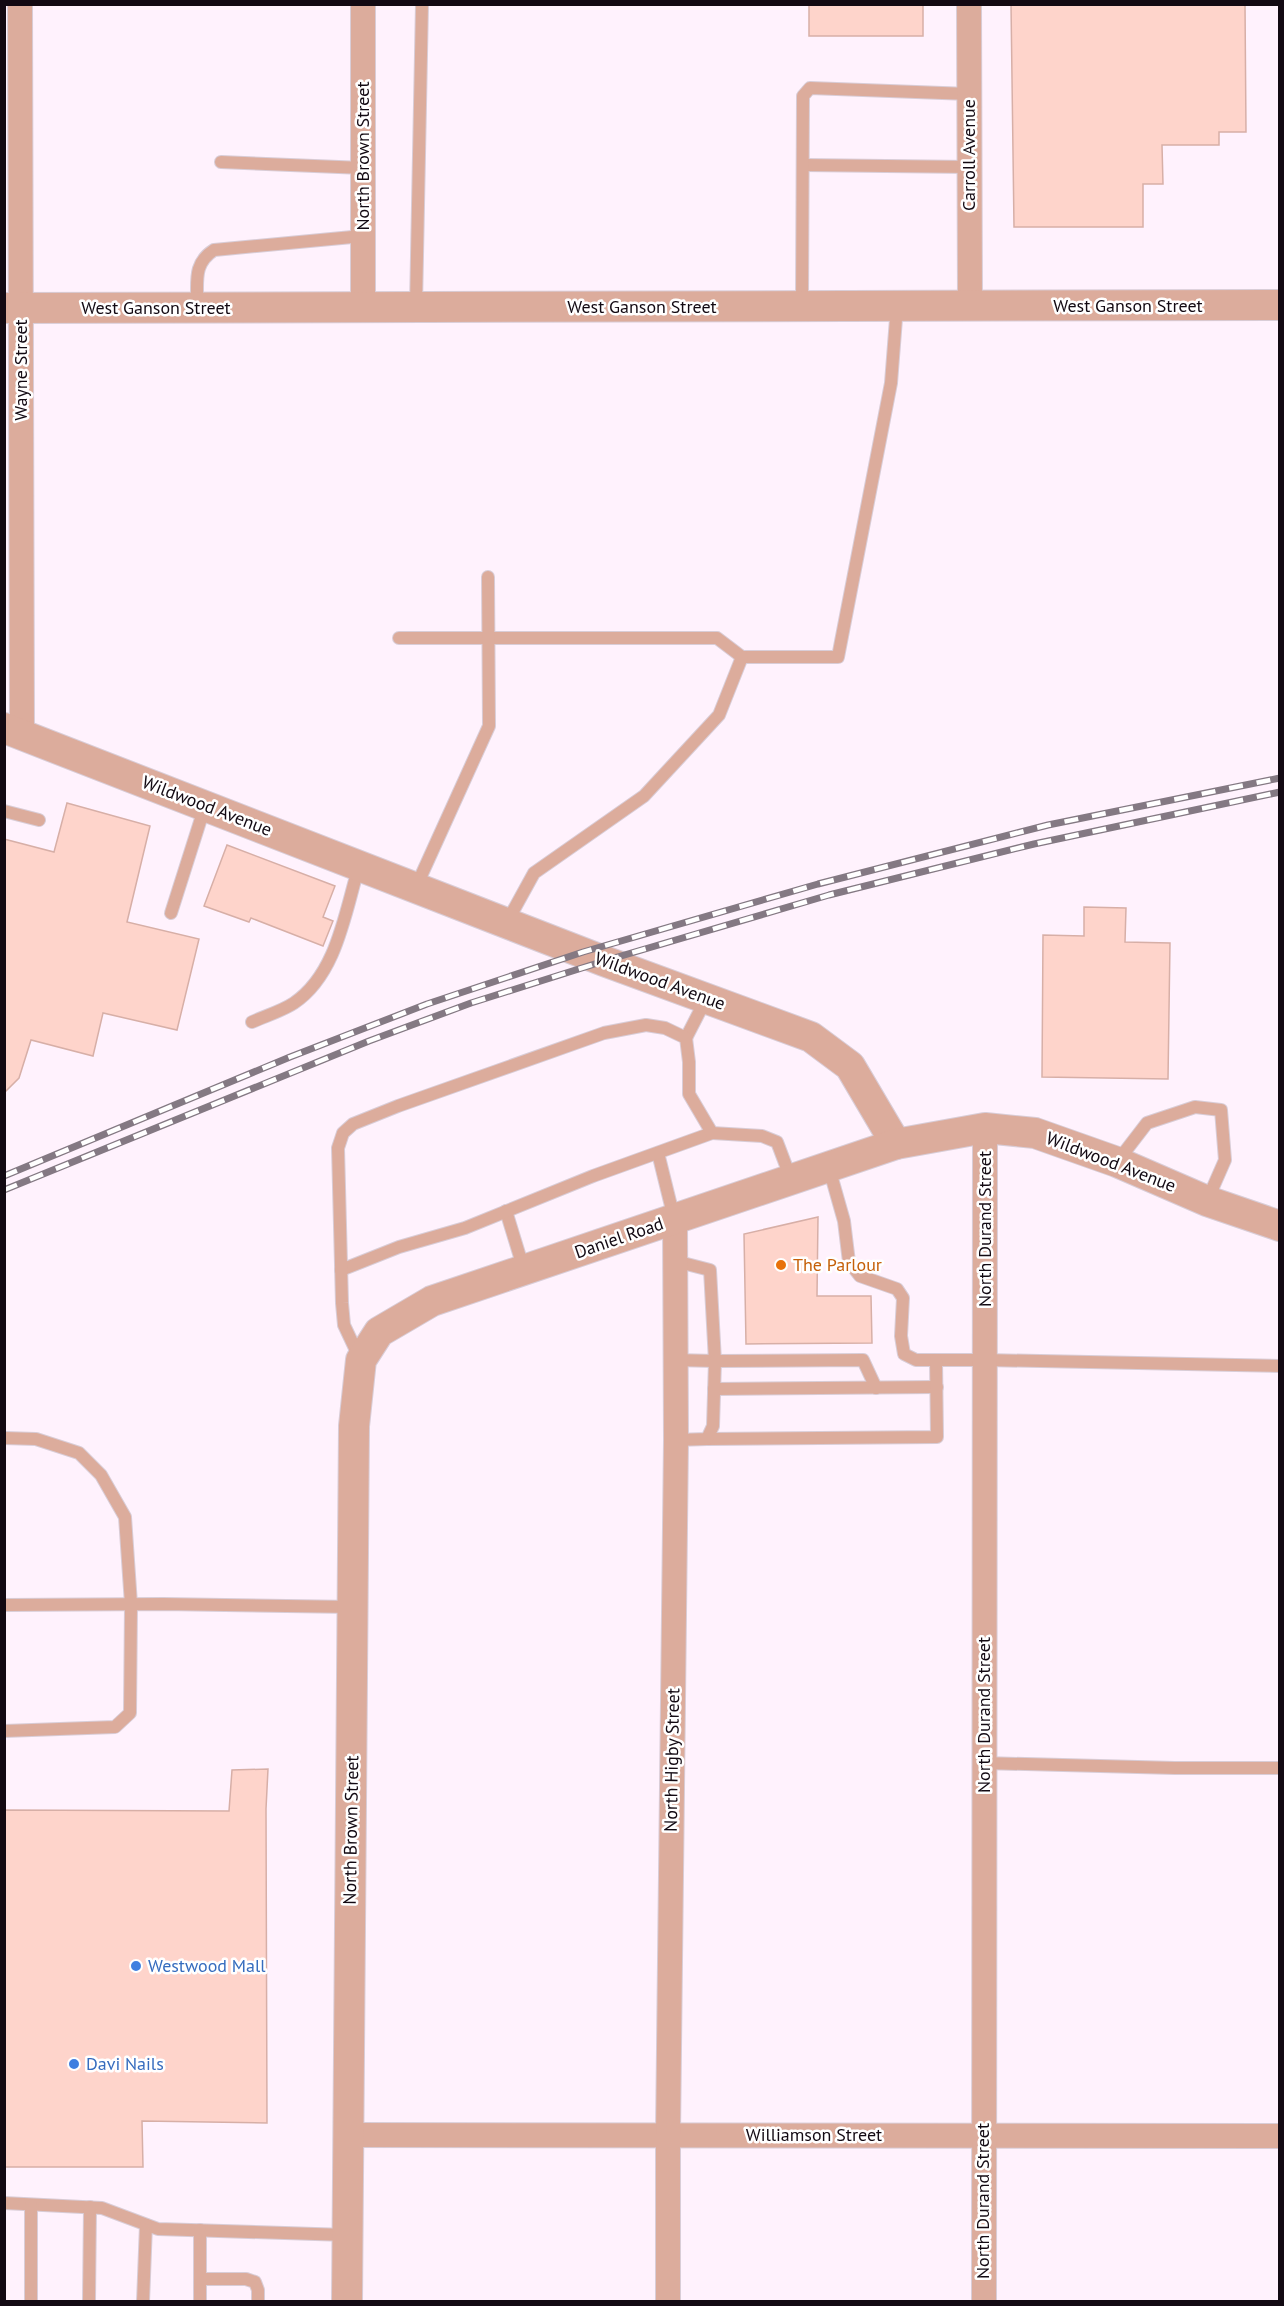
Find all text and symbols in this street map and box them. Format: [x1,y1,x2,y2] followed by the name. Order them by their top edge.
[351,81,374,231] street label: North Brown Street
[957,99,980,211] street label: Carroll Avenue
[1053,294,1203,317] street label: West Ganson Street
[567,295,717,318] street label: West Ganson Street
[81,296,231,319] street label: West Ganson Street
[9,319,32,421] street label: Wayne Street
[139,770,275,841] street label: Wildwood Avenue
[592,946,729,1015] street label: Wildwood Avenue
[1043,1126,1179,1197] street label: Wildwood Avenue
[973,1151,996,1307] street label: North Durand Street
[571,1212,666,1263] street label: Daniel Road
[793,1253,882,1276] place label: The Parlour
[774,1258,788,1272] marker: The Parlour
[972,1637,995,1793] street label: North Durand Street
[659,1688,684,1832] street label: North Higby Street
[338,1755,363,1905] street label: North Brown Street
[148,1954,266,1977] place label: Westwood Mall
[129,1959,143,1973] marker: Westwood Mall
[86,2052,164,2075] place label: Davi Nails
[67,2057,81,2071] marker: Davi Nails
[746,2123,882,2146] street label: Williamson Street
[971,2123,994,2279] street label: North Durand Street

